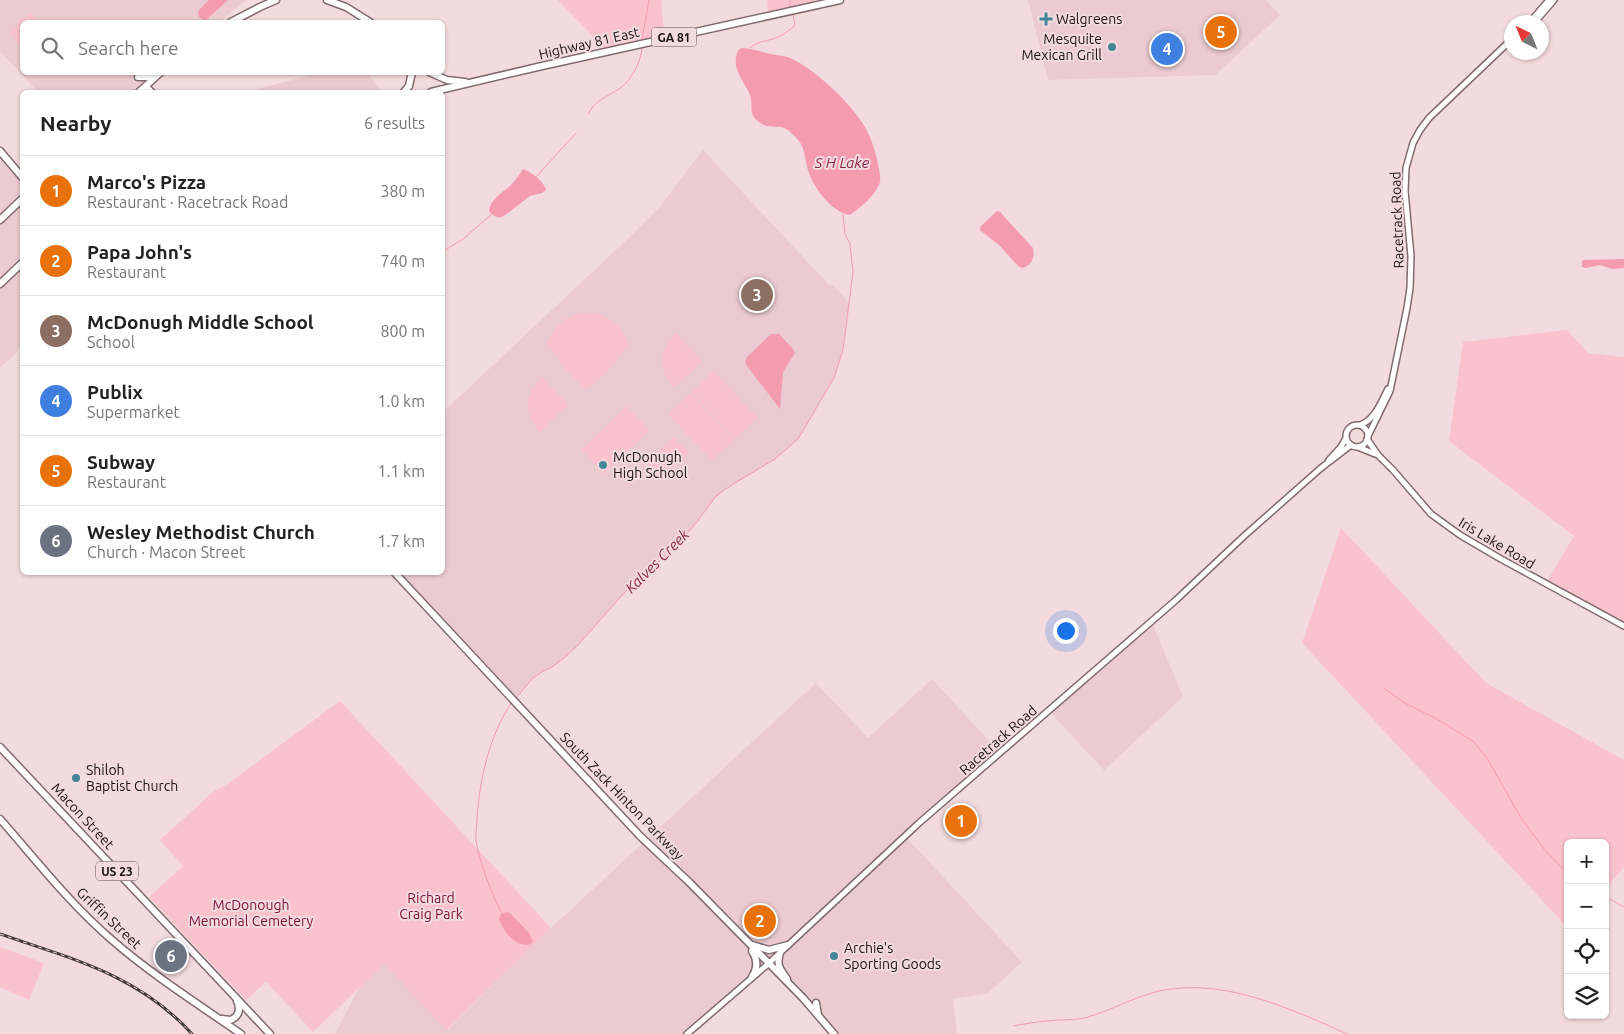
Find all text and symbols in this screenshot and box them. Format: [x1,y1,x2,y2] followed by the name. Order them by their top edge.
[1056,11,1122,27] place label: Walgreens
[1040,13,1052,25] marker: Walgreens
[1205,13,1237,51] pin: 5
[1504,15,1549,60] north arrow
[20,20,445,75] search box
[537,24,641,62] street label: Highway 81 East
[652,28,696,46] road number: GA 81
[1151,30,1183,68] pin: 4
[1021,31,1102,63] place label: Mesquite Mexican Grill
[38,34,66,62] icon: search
[78,37,178,59] text: Search here
[1106,41,1118,53] marker: Mesquite Mexican Grill
[40,111,111,135] text: Nearby
[364,114,425,132] text: 6 results
[814,154,870,171] water label: S H Lake
[87,171,206,193] text: Marco's Pizza
[1387,171,1407,269] street label: Racetrack Road
[51,182,61,200] text: 1
[380,182,425,200] text: 380 m
[87,193,288,211] text: Restaurant · Racetrack Road
[87,241,192,263] text: Papa John's
[51,252,61,270] text: 2
[380,252,425,270] text: 740 m
[87,263,166,281] text: Restaurant
[741,276,773,314] pin: 3
[87,311,314,333] text: McDonugh Middle School
[51,322,61,340] text: 3
[380,322,425,340] text: 800 m
[87,333,135,351] text: School
[87,381,143,403] text: Publix
[51,392,61,410] text: 4
[377,392,425,410] text: 1.0 km
[87,403,180,421] text: Supermarket
[613,449,688,481] place label: McDonugh High School
[87,451,155,473] text: Subway
[597,459,609,471] marker: McDonugh High School
[51,462,61,480] text: 5
[377,462,425,480] text: 1.1 km
[87,473,166,491] text: Restaurant
[1456,514,1538,572] street label: Iris Lake Road
[87,521,315,543] text: Wesley Methodist Church
[622,525,693,596] water label: Kalves Creek
[51,532,61,550] text: 6
[377,532,425,550] text: 1.7 km
[87,543,245,561] text: Church · Macon Street
[1053,618,1079,644] your location
[956,702,1040,778] street label: Racetrack Road
[557,729,687,863] street label: South Zack Hinton Parkway
[86,762,178,794] place label: Shiloh Baptist Church
[70,772,82,784] marker: Shiloh Baptist Church
[48,780,118,853] street label: Macon Street
[945,802,977,840] pin: 1
[1564,839,1609,1019] map controls
[1564,839,1609,884] button: +
[96,861,138,880] road number: US 23
[73,884,145,952] street label: Griffin Street
[1564,884,1609,929] button: −
[399,890,463,922] park label: Richard Craig Park
[189,897,314,929] park label: McDonough Memorial Cemetery
[744,902,776,940] pin: 2
[1564,929,1609,974] button: locate
[155,937,187,975] pin: 6
[844,940,941,972] place label: Archie's Sporting Goods
[828,950,840,962] marker: Archie's Sporting Goods
[1564,974,1609,1019] button: layers

